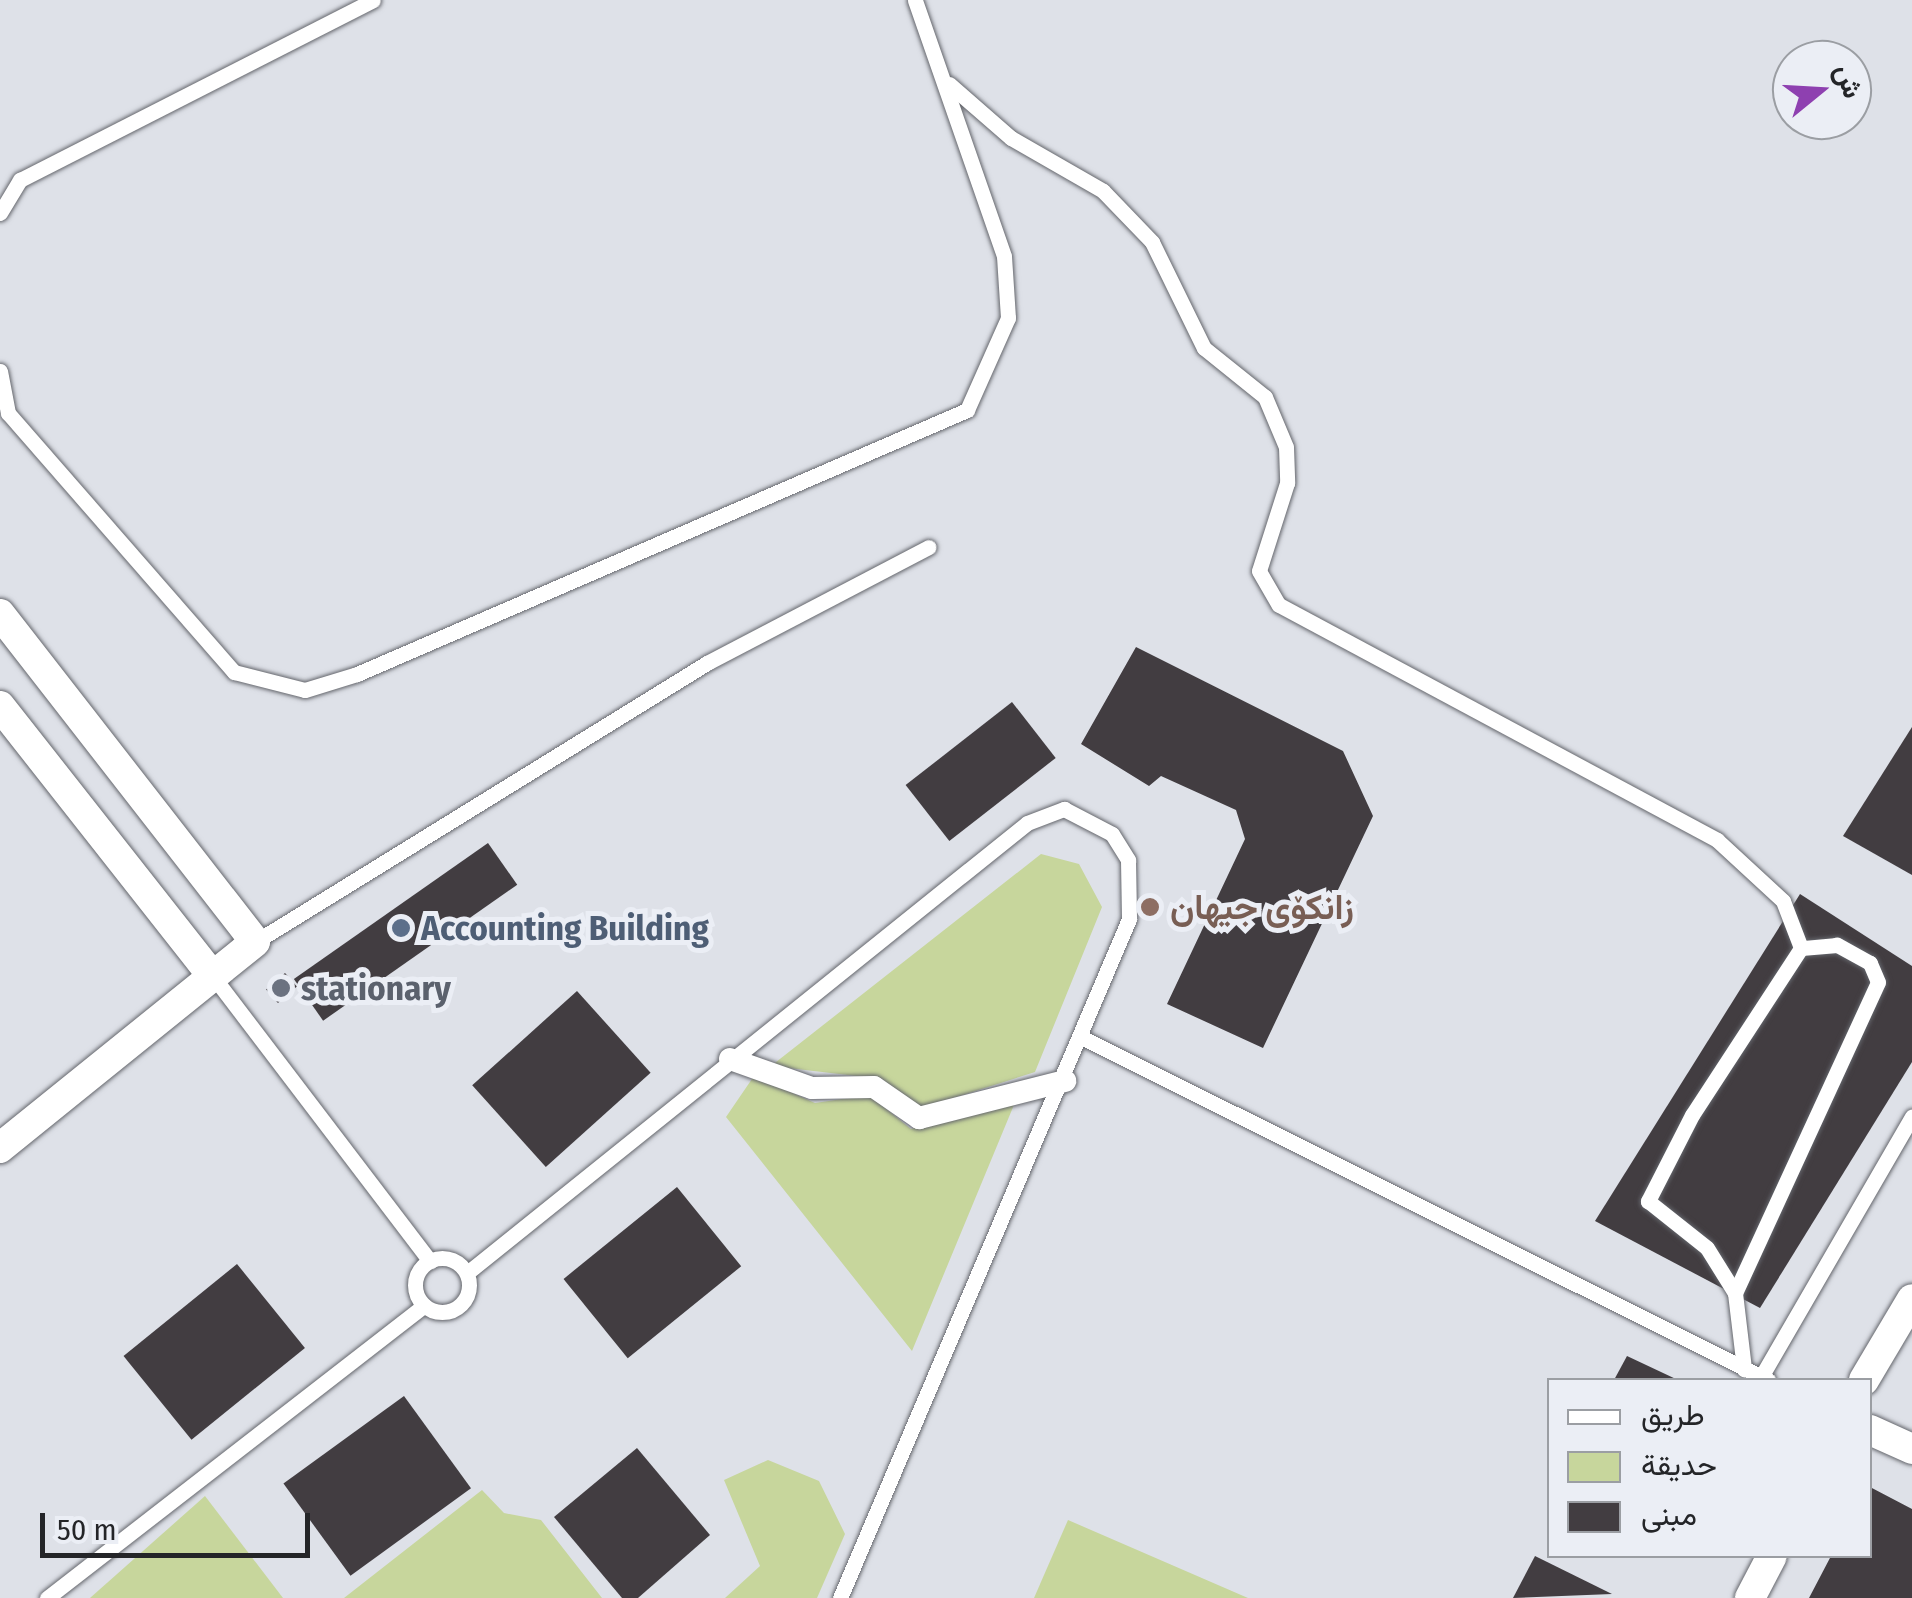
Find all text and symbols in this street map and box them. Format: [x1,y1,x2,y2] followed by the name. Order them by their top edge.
[1772,40,1872,140] north arrow
[1828,60,1870,102] text: ش
[1170,886,1354,928] place label: زانکۆی جیھان
[1139,896,1161,918] marker: زانکۆی جیھان
[421,907,709,949] place label: Accounting Building
[390,917,412,939] marker: Accounting Building
[301,967,451,1009] place label: stationary
[270,977,292,999] marker: stationary
[1547,1378,1872,1558] legend
[1641,1397,1705,1433] text: طريق
[1641,1447,1717,1483] text: حديقة
[45,1493,315,1555] scale bar
[1641,1497,1697,1533] text: مبنى
[57,1512,117,1548] text: 50 m

